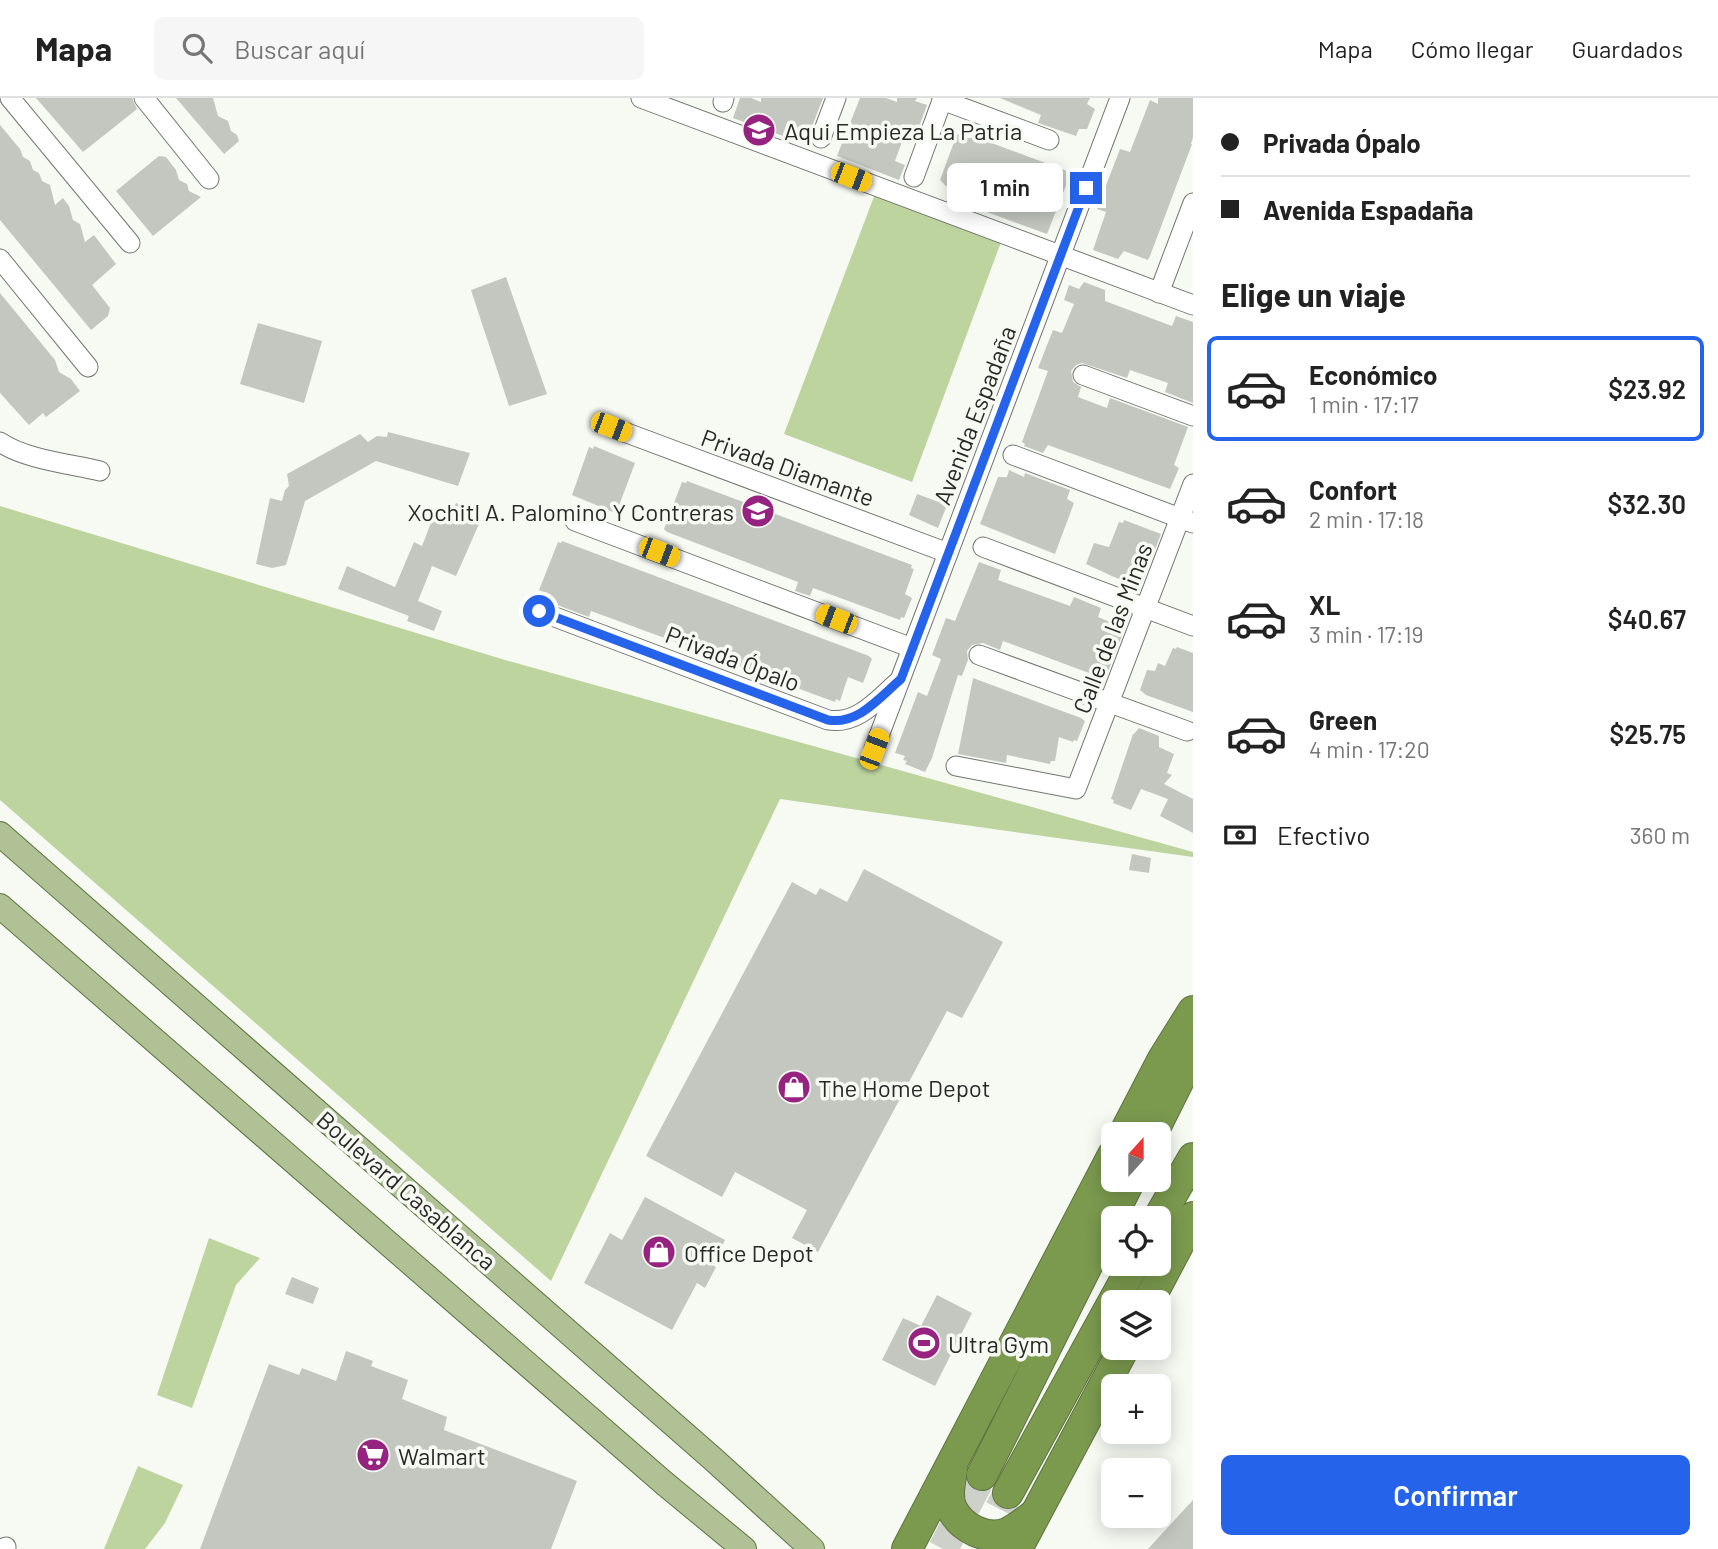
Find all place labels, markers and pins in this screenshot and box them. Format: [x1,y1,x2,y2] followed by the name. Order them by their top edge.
[740,111,778,149] school or university icon: Aqui Empieza La Patria
[784,116,1022,145] place label: Aqui Empieza La Patria
[739,492,777,530] school or university icon: Xochitl A. Palomino Y Contreras
[407,497,734,526] place label: Xochitl A. Palomino Y Contreras
[775,1068,813,1106] shop icon: The Home Depot
[818,1073,990,1102] place label: The Home Depot
[640,1233,678,1271] shop icon: Office Depot
[684,1238,814,1267] place label: Office Depot
[905,1324,943,1362] sports icon: Ultra Gym
[948,1329,1049,1358] place label: Ultra Gym
[354,1436,392,1474] supermarket icon: Walmart
[398,1441,486,1470] place label: Walmart

